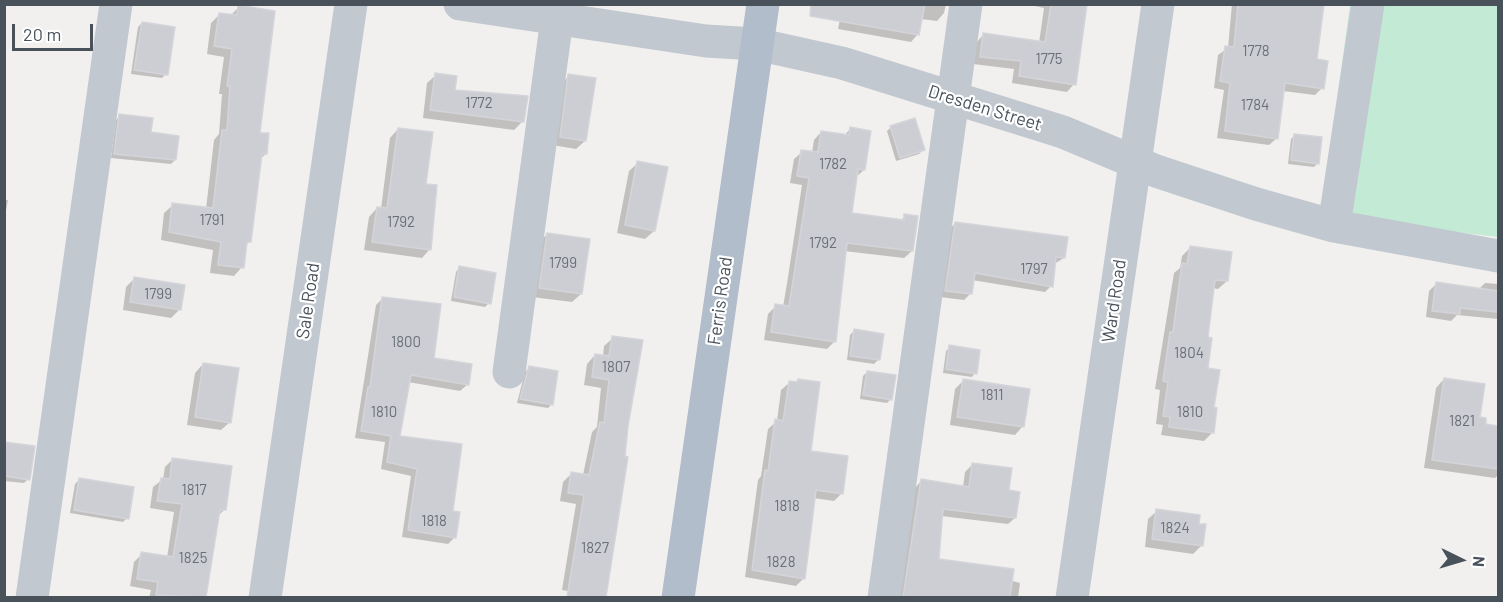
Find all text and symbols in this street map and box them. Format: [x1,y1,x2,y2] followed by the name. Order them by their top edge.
[15,12,96,50] scale bar
[23,23,61,45] text: 20 m
[1242,42,1270,60] house number: 1778
[1035,50,1063,68] house number: 1775
[926,80,1044,136] street label: Dresden Street
[465,94,493,112] house number: 1772
[1241,96,1269,114] house number: 1784
[819,155,847,173] house number: 1782
[199,211,225,229] house number: 1791
[387,213,415,231] house number: 1792
[809,234,837,252] house number: 1792
[549,254,577,272] house number: 1799
[703,256,737,346] street label: Ferris Road
[1097,258,1131,344] street label: Ward Road
[1020,260,1048,278] house number: 1797
[292,261,324,341] street label: Sale Road
[144,285,172,303] house number: 1799
[391,333,421,351] house number: 1800
[1174,344,1204,362] house number: 1804
[602,358,630,376] house number: 1807
[980,386,1004,404] house number: 1811
[371,403,397,421] house number: 1810
[1177,403,1203,421] house number: 1810
[1449,412,1475,430] house number: 1821
[182,481,206,499] house number: 1817
[774,497,800,515] house number: 1818
[421,512,447,530] house number: 1818
[1160,519,1190,537] house number: 1824
[1431,530,1491,590] north arrow
[581,539,609,557] house number: 1827
[179,549,207,567] house number: 1825
[767,553,795,571] house number: 1828
[1470,555,1489,568] text: N

